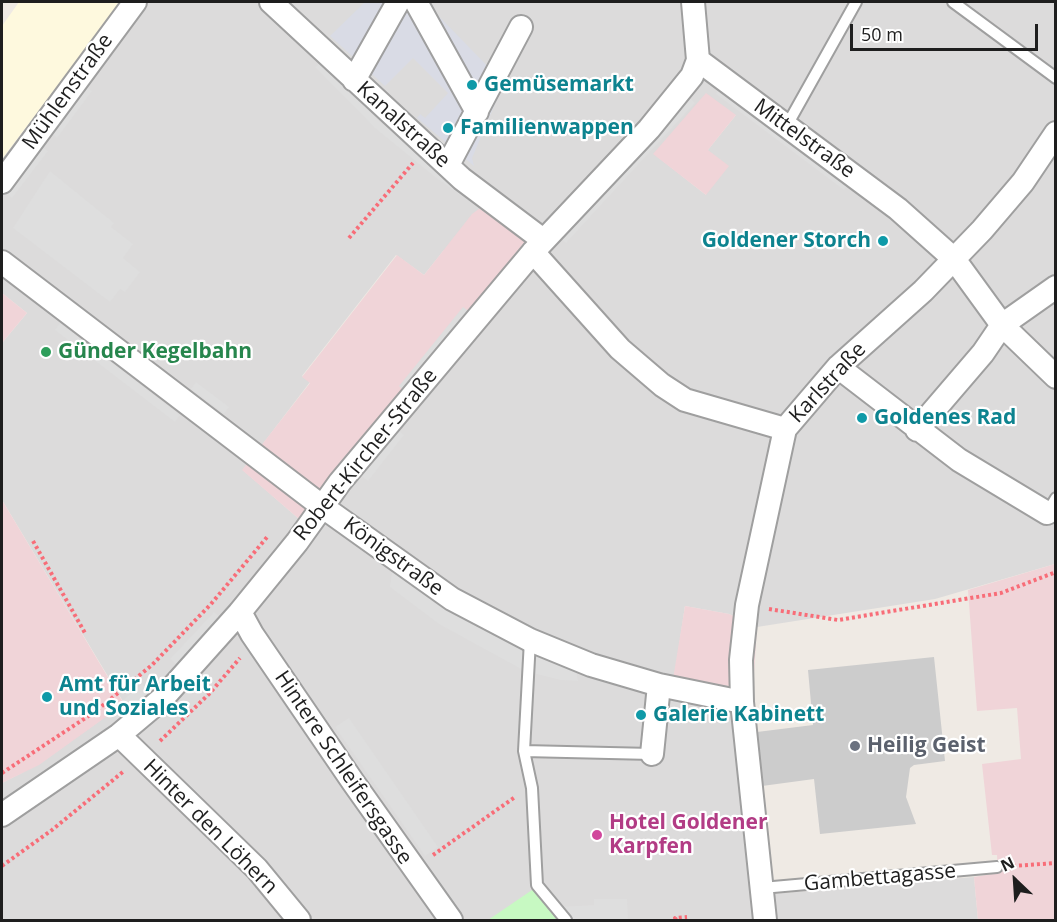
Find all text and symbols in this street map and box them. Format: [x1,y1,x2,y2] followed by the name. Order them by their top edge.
[853,12,1040,50] scale bar
[861,22,903,46] text: 50 m
[17,29,119,155] street label: Mühlenstraße
[484,72,634,98] place label: Gemüsemarkt
[351,76,455,174] street label: Kanalstraße
[465,78,479,92] marker: Gemüsemarkt
[749,94,859,184] street label: Mittelstraße
[460,115,634,141] place label: Familienwappen
[441,121,455,135] marker: Familienwappen
[702,228,871,254] place label: Goldener Storch
[876,234,890,248] marker: Goldener Storch
[784,337,872,429] street label: Karlstraße
[58,339,252,365] place label: Günder Kegelbahn
[39,345,53,359] marker: Günder Kegelbahn
[289,364,443,546] street label: Robert-Kircher-Straße
[874,405,1016,431] place label: Goldenes Rad
[855,411,869,425] marker: Goldenes Rad
[338,512,448,602] street label: Königstraße
[269,666,417,870] street label: Hintere Schleifersgasse
[59,672,211,722] place label: Amt für Arbeit und Soziales
[40,690,54,704] marker: Amt für Arbeit und Soziales
[653,702,824,728] place label: Galerie Kabinett
[634,708,648,722] marker: Galerie Kabinett
[867,733,986,759] place label: Heilig Geist
[848,739,862,753] marker: Heilig Geist
[138,755,282,899] street label: Hinter den Löhern
[609,810,768,860] place label: Hotel Goldener Karpfen
[590,828,604,842] marker: Hotel Goldener Karpfen
[985,850,1045,910] north arrow
[997,851,1018,876] text: N
[803,859,957,897] street label: Gambettagasse

